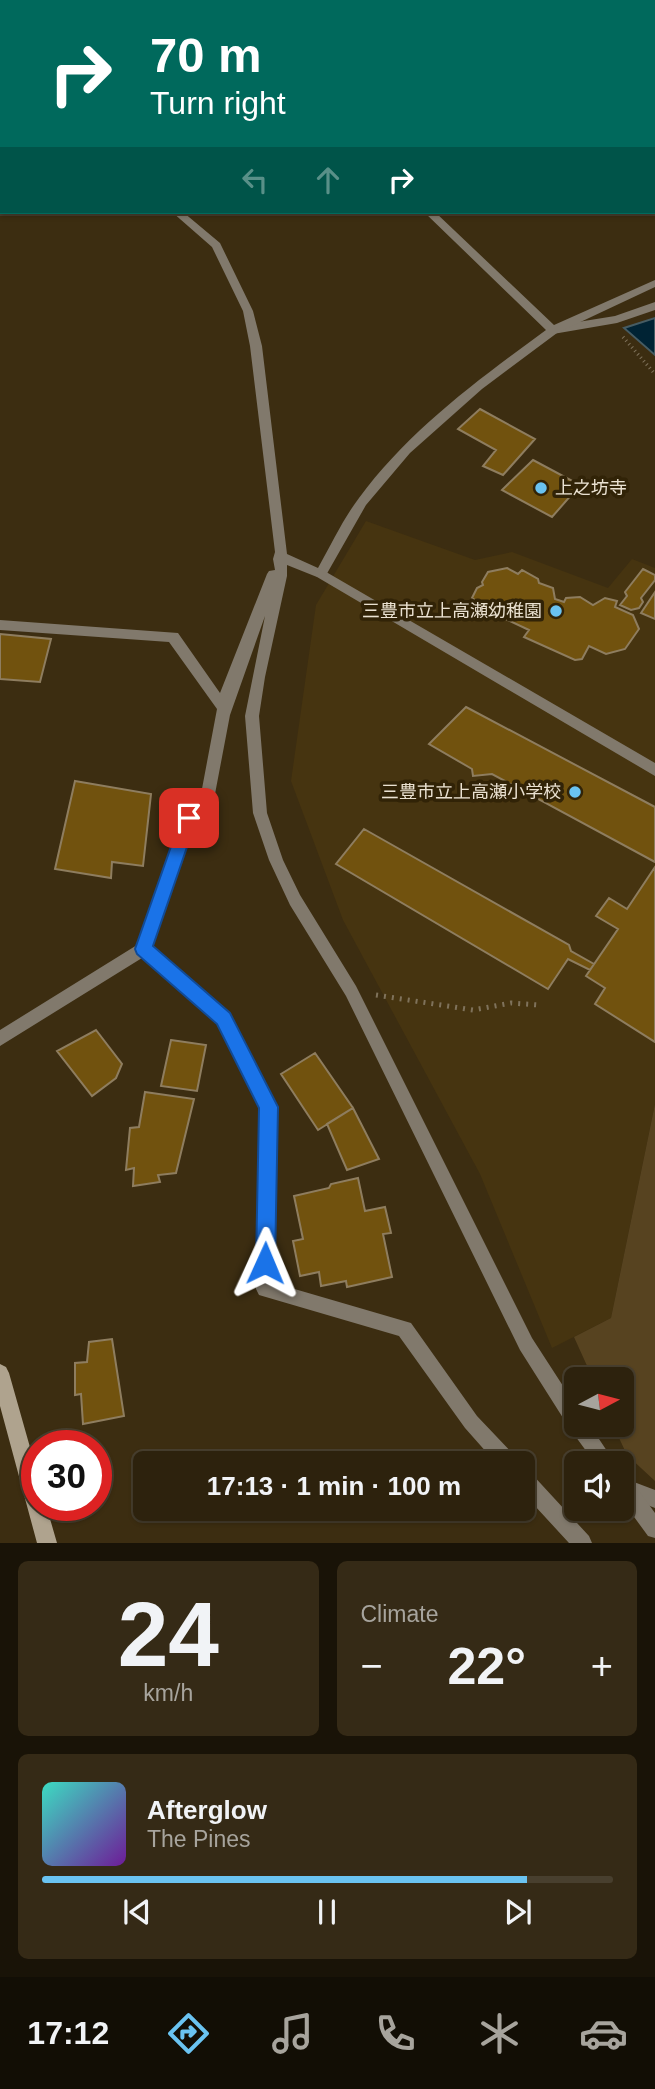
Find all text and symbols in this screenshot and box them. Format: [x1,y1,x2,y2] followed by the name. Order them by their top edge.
[35,28,126,119] icon: right
[150,28,262,82] text: 70 m
[150,85,286,121] text: Turn right
[236,161,274,199] icon: left
[309,161,347,199] icon: ahead
[382,161,420,199] icon: right
[555,478,627,498] place label: 上之坊寺
[533,480,549,496] marker: 上之坊寺
[362,601,542,621] place label: 三豊市立上高瀬幼稚園
[548,603,564,619] marker: 三豊市立上高瀬幼稚園
[381,782,561,802] place label: 三豊市立上高瀬小学校
[567,784,583,800] marker: 三豊市立上高瀬小学校
[159,788,219,848] pin
[170,799,208,837] icon: arrive
[228,1226,302,1300] position arrow
[564,1367,634,1437] north arrow
[564,1367,634,1521] map controls
[21,1430,112,1521] speed limit sign: 30
[564,1451,634,1521] button: sound
[207,1471,461,1501] text: 17:13 · 1 min · 100 m
[118,1584,219,1685] text: 24
[361,1601,438,1627] text: Climate
[447,1637,526,1695] text: 22°
[361,1645,383,1687] text: −
[591,1645,613,1687] text: +
[143,1680,193,1706] text: km/h
[147,1795,267,1825] text: Afterglow
[147,1826,251,1852] text: The Pines
[118,1893,156,1931] icon: previous
[308,1893,346,1931] icon: pause
[499,1893,537,1931] icon: next
[164,2009,213,2058] icon: directions
[268,2009,317,2058] icon: music
[371,2009,420,2058] icon: phone
[475,2009,524,2058] icon: climate
[579,2009,628,2058] icon: car
[27,2015,109,2051] text: 17:12

